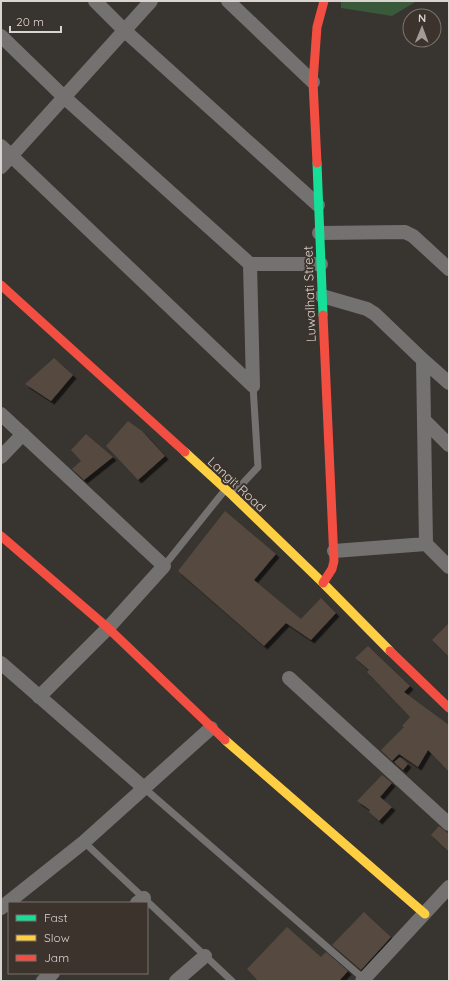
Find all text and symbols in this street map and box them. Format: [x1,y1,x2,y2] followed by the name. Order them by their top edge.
[10,8,61,34] scale bar
[402,8,442,48] north arrow
[418,11,426,25] text: N
[16,14,44,29] text: 20 m
[299,245,319,343] street label: Luwalhati Street
[205,453,269,515] street label: Langit Road
[8,902,148,974] legend
[44,910,68,925] text: Fast
[44,930,70,945] text: Slow
[44,950,69,965] text: Jam

